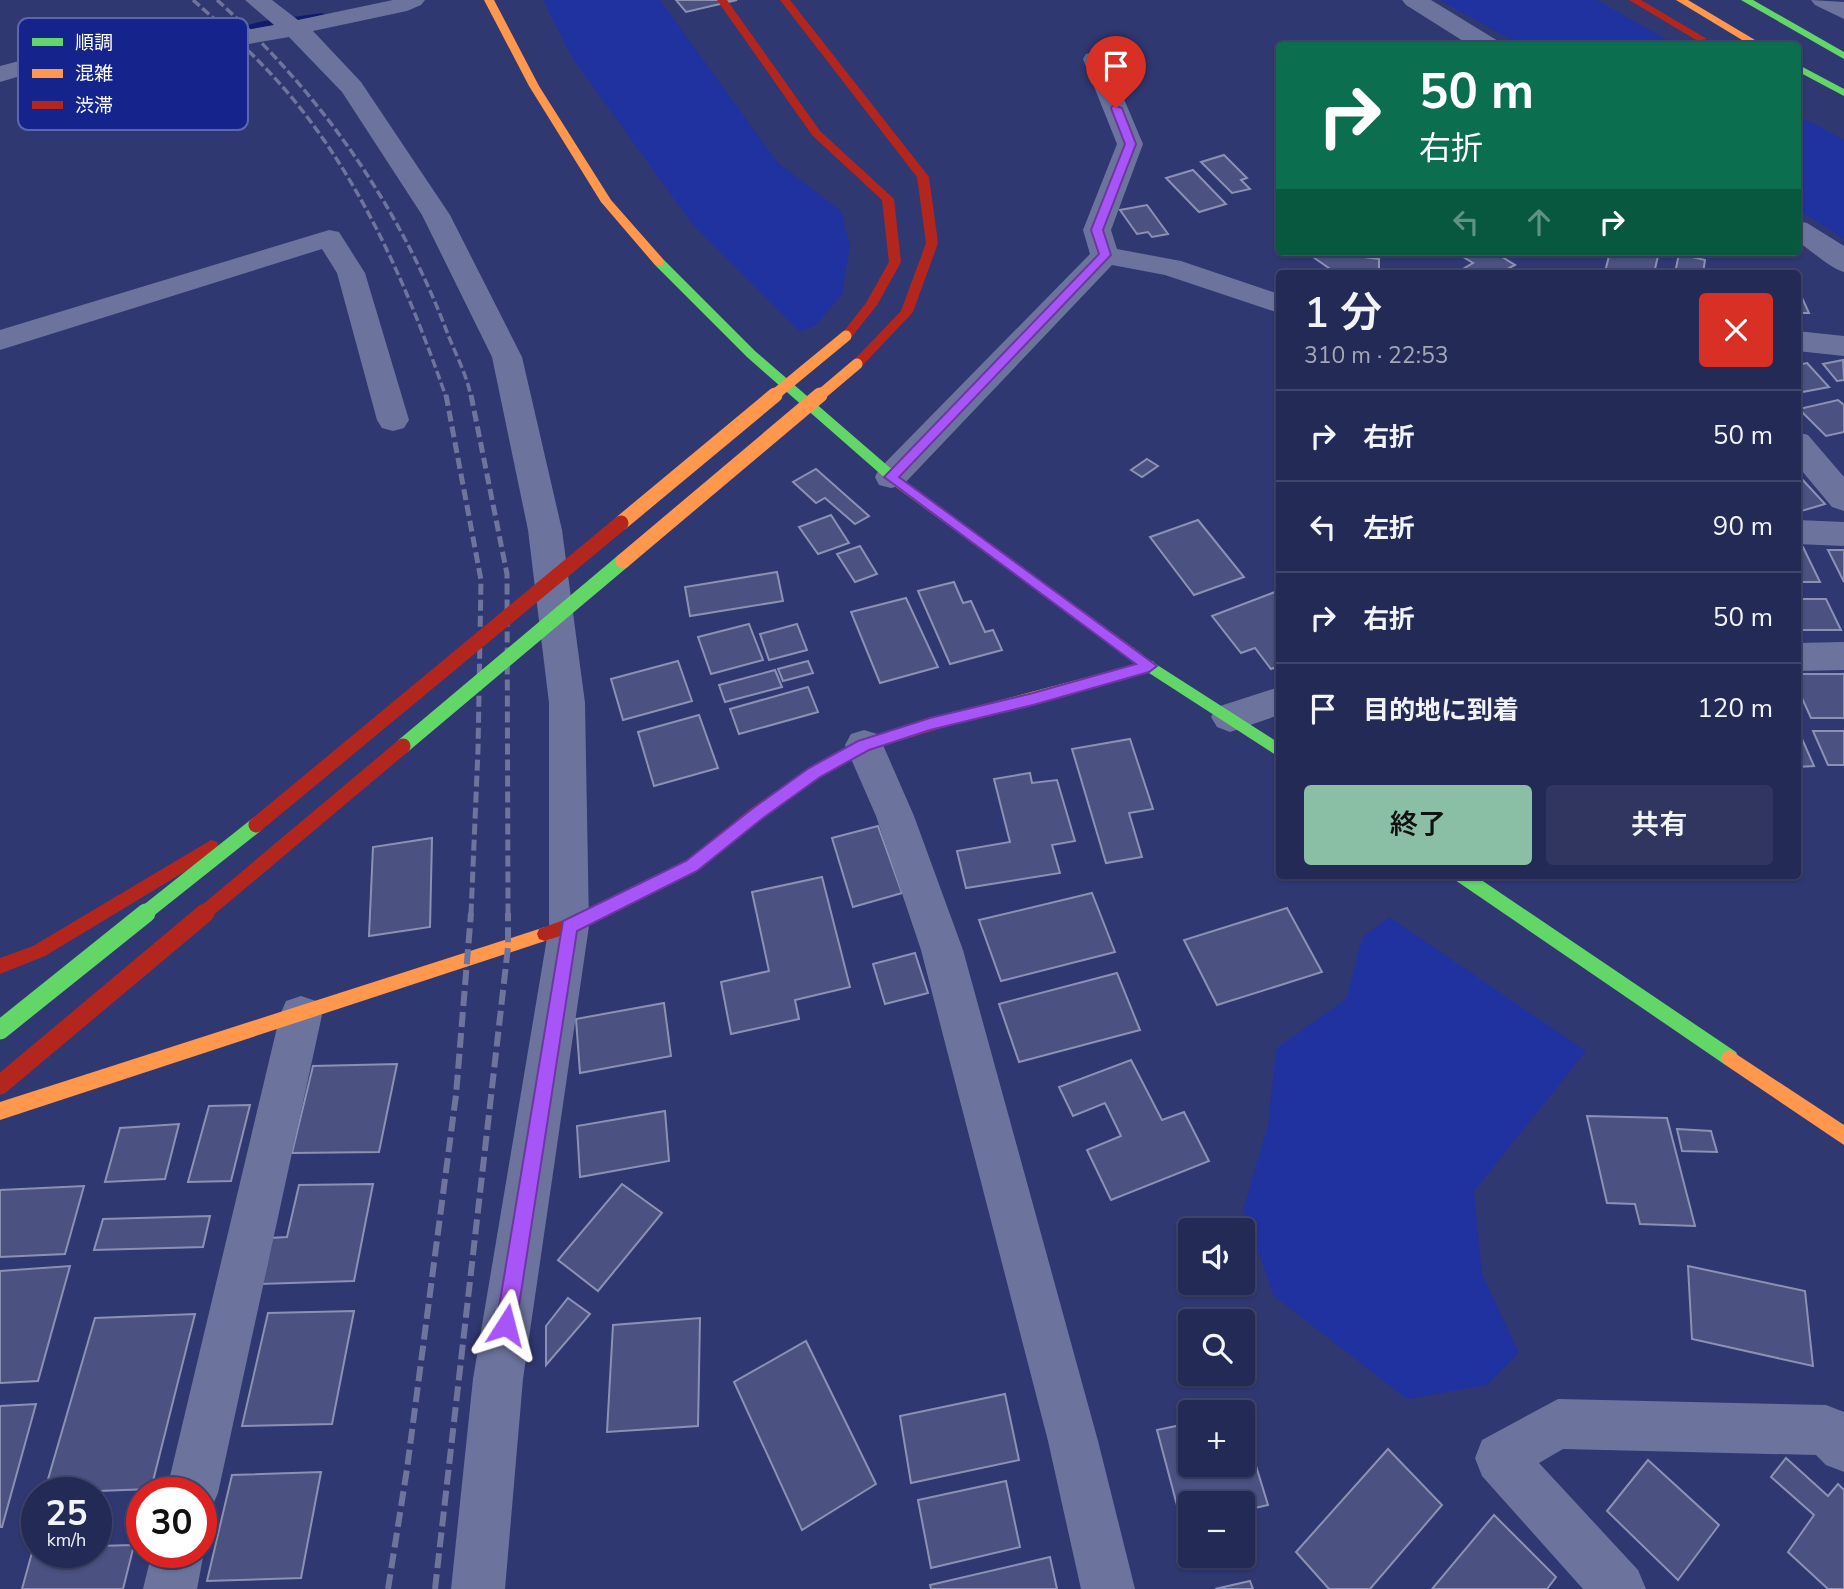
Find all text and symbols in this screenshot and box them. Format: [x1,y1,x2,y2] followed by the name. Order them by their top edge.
[18,18,248,130] legend
[75,30,113,56] text: 順調
[1086,36,1146,108] pin
[1097,47,1135,85] icon: arrive
[1419,58,1534,125] text: 50 m
[75,61,113,87] text: 混雑
[1304,70,1395,161] icon: right
[75,93,113,119] text: 渋滞
[1419,127,1483,170] text: 右折
[1447,203,1485,241] icon: left
[1520,203,1558,241] icon: ahead
[1593,203,1631,241] icon: right
[1304,285,1382,342] text: 1 分
[1699,293,1773,367] button: close
[1304,340,1449,371] text: 310 m · 22:53
[1304,417,1342,455] icon: right
[1713,418,1773,453] text: 50 m
[1363,420,1415,455] text: 右折
[1304,508,1342,546] icon: left
[1713,509,1773,544] text: 90 m
[1363,511,1415,546] text: 左折
[1304,599,1342,637] icon: right
[1713,600,1773,635] text: 50 m
[1363,602,1415,637] text: 右折
[1304,690,1342,728] icon: arrive
[1697,691,1773,726] text: 120 m
[1363,693,1519,728] text: 目的地に到着
[1304,785,1532,865] button: 終了
[1546,785,1773,865] button: 共有
[1178,1218,1255,1568] map controls
[1178,1218,1255,1295] button: sound
[469,1288,543,1362] position arrow
[1178,1309,1255,1386] button: search
[1178,1400,1255,1477] button: +
[126,1477,217,1568] speed limit sign: 30
[45,1490,88,1537] text: 25
[1178,1491,1255,1568] button: −
[47,1528,86,1552] text: km/h

